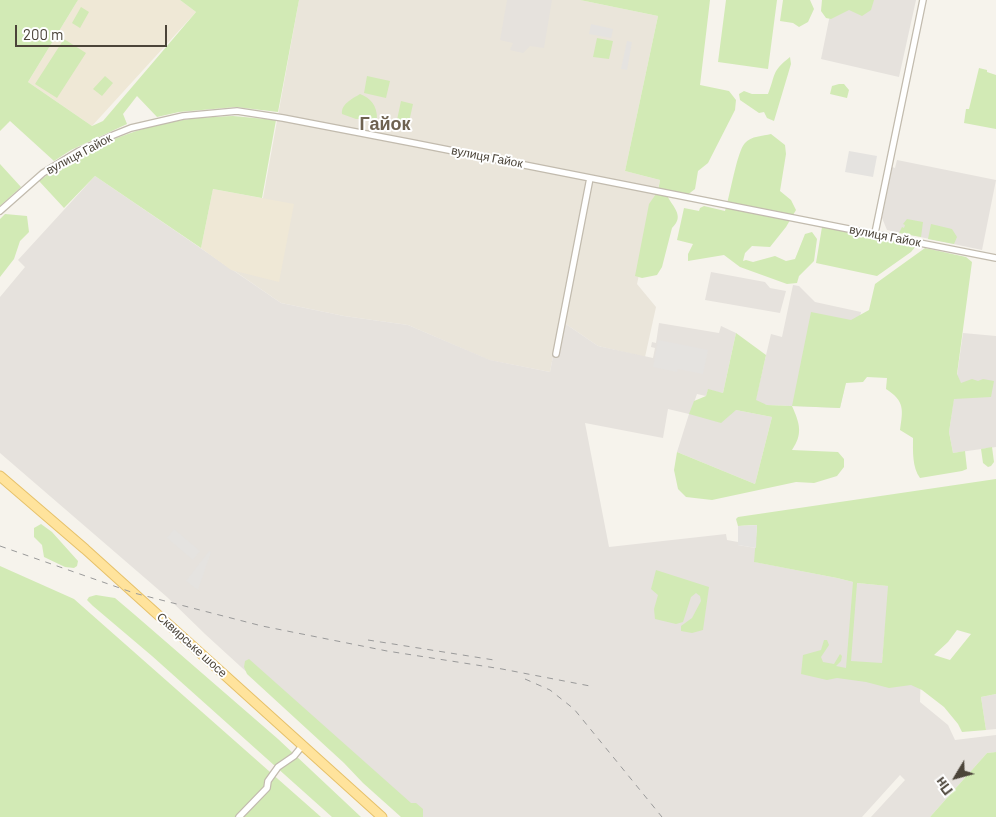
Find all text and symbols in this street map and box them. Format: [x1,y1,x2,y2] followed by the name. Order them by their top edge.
[18,15,170,47] scale bar
[23,25,63,43] text: 200 m
[359,113,411,135] district label: Гайок
[44,131,114,177] street label: вулиця Гайок
[450,143,524,171] street label: вулиця Гайок
[848,222,922,250] street label: вулиця Гайок
[154,610,230,680] street label: Сквирське шосе
[931,752,981,802] north arrow
[931,774,956,799] text: Пн

